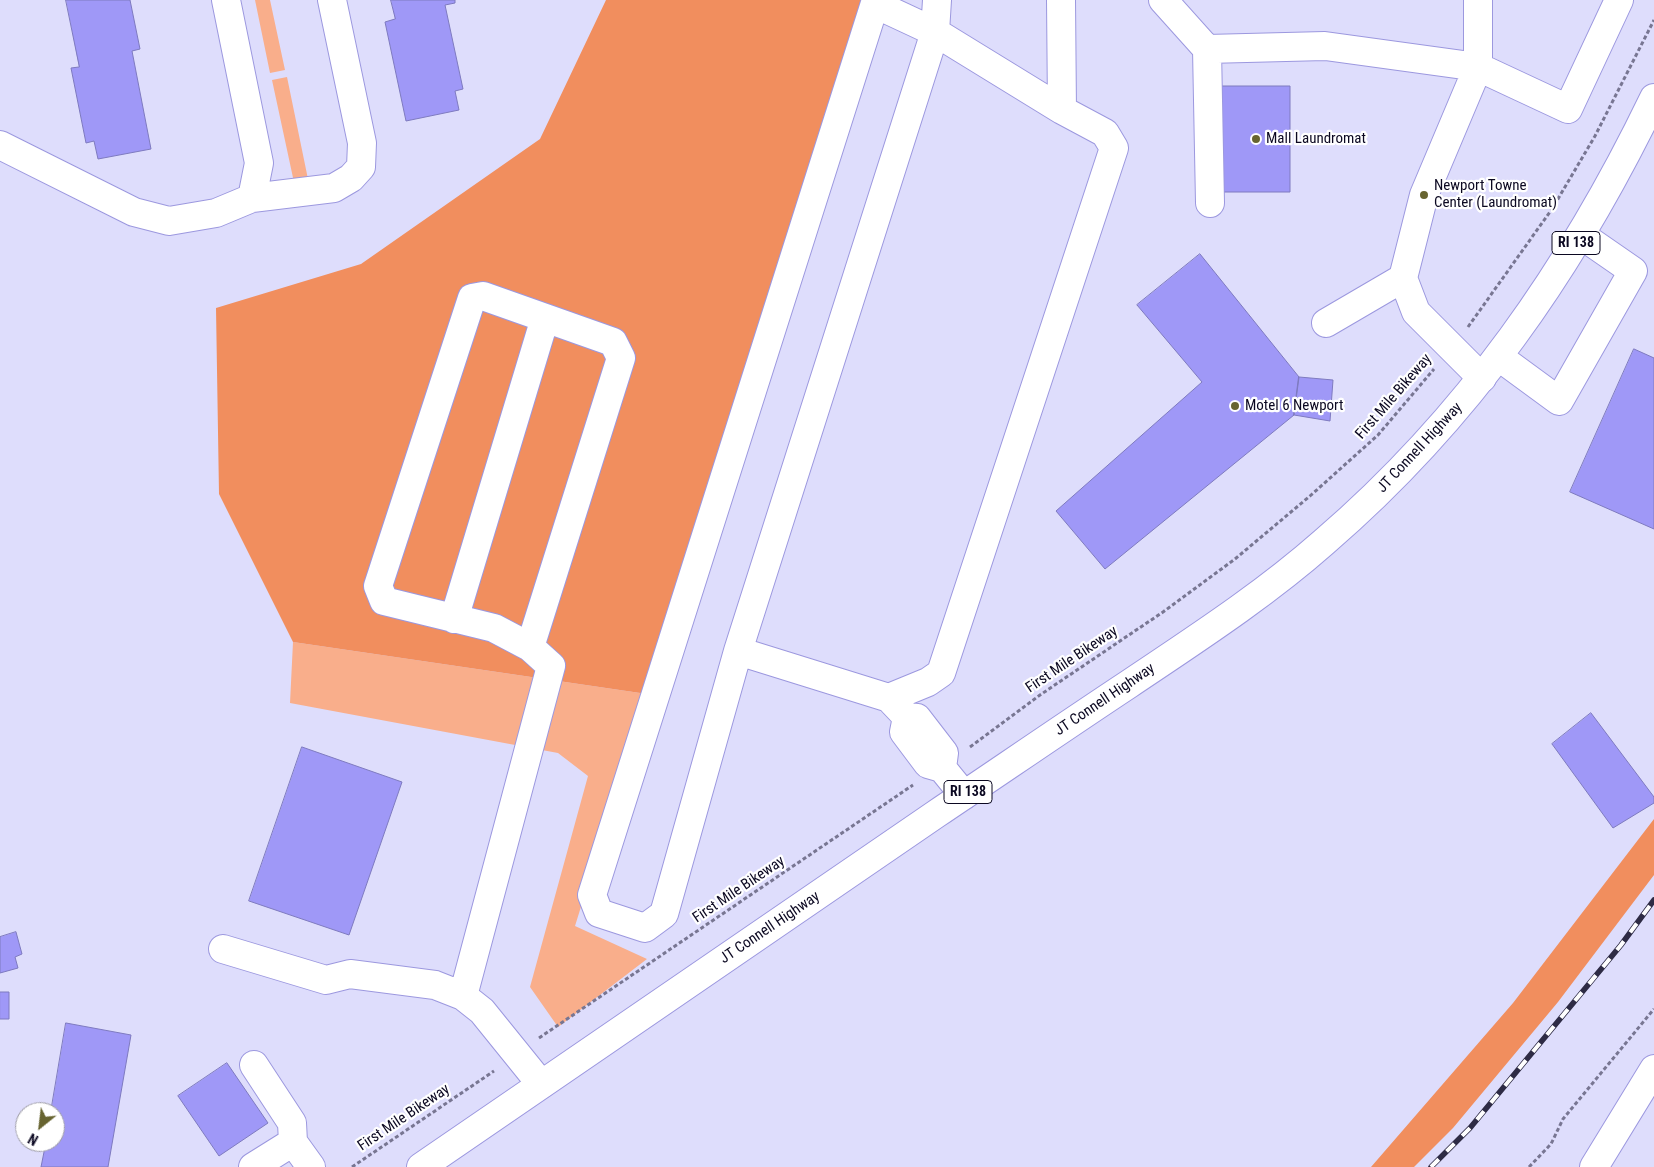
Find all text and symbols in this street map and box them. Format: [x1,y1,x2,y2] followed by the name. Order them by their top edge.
[1266,130,1366,148] place label: Mall Laundromat
[1250,133,1262,145] marker: Mall Laundromat
[1434,177,1557,212] place label: Newport Towne Center (Laundromat)
[1418,189,1430,201] marker: Newport Towne Center (Laundromat)
[1552,232,1600,254] road number: RI 138
[1352,351,1436,443] street label: First Mile Bikeway
[1245,397,1343,415] place label: Motel 6 Newport
[1374,399,1466,497] street label: JT Connell Highway
[1229,400,1241,412] marker: Motel 6 Newport
[1023,623,1121,697] street label: First Mile Bikeway
[1052,660,1158,740] street label: JT Connell Highway
[944,780,992,804] road number: RI 138
[690,853,788,927] street label: First Mile Bikeway
[717,888,823,968] street label: JT Connell Highway
[355,1081,453,1155] street label: First Mile Bikeway
[15,1102,65,1152] north arrow
[26,1130,41,1148] text: N

